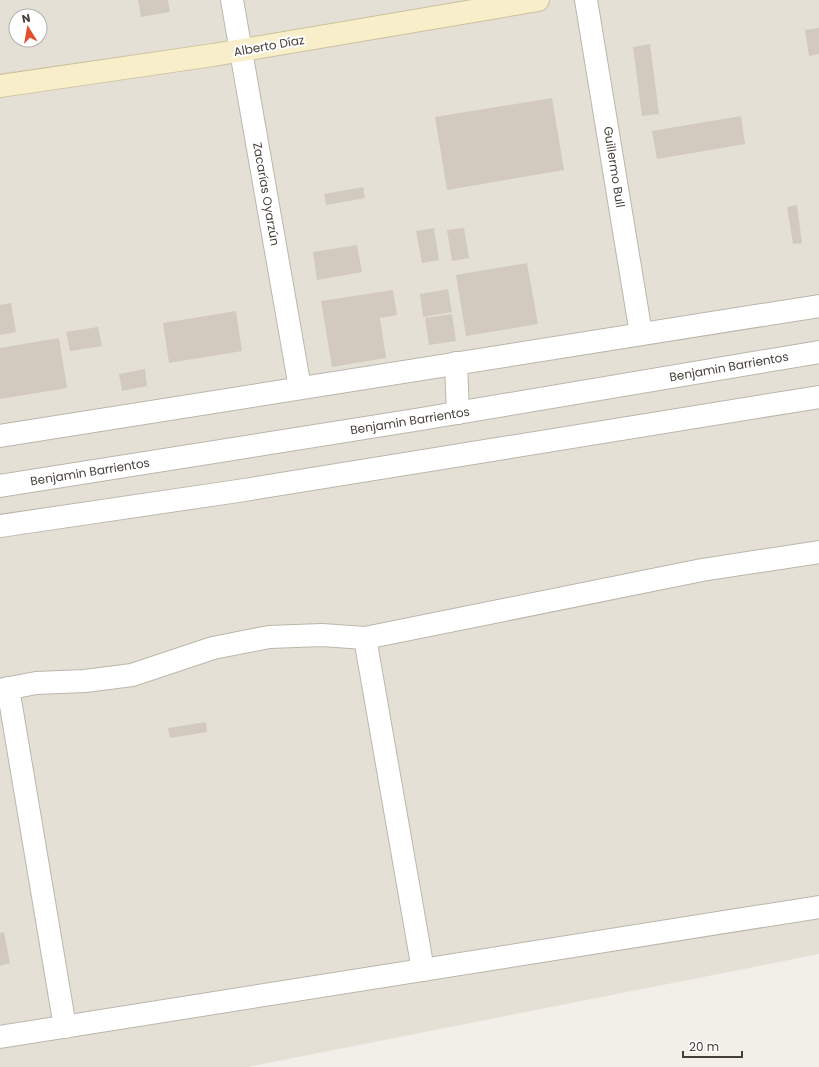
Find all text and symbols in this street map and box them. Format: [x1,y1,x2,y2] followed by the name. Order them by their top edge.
[8,8,48,48] north arrow
[21,10,32,27] text: N
[232,31,306,60] street label: Alberto Díaz
[600,125,629,209] street label: Guillermo Bull
[249,141,284,247] street label: Zacarías Oyarzún
[668,348,790,385] street label: Benjamin Barrientos
[349,403,471,438] street label: Benjamin Barrientos
[29,454,151,489] street label: Benjamin Barrientos
[683,1033,742,1059] scale bar
[689,1038,719,1055] text: 20 m

